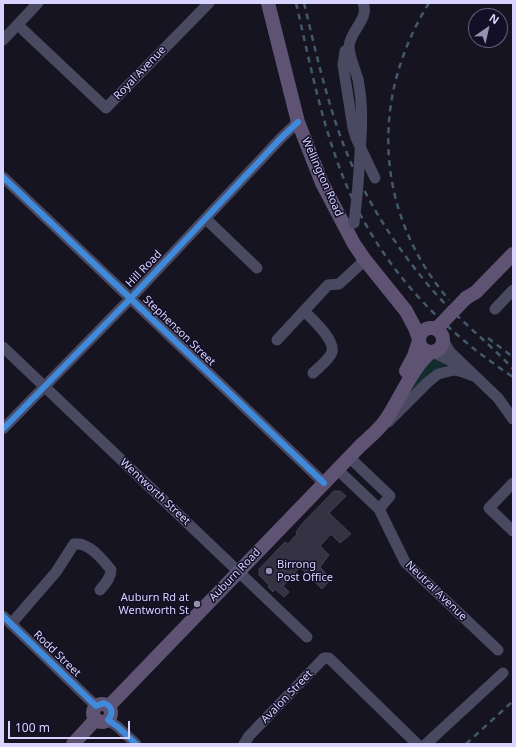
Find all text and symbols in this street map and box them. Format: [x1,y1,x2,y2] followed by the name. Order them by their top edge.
[468,8,508,48] north arrow
[487,10,502,27] text: N
[111,43,169,103] street label: Royal Avenue
[299,135,345,219] street label: Wellington Road
[123,248,165,290] street label: Hill Road
[140,293,218,369] street label: Stephenson Street
[117,456,193,528] street label: Wentworth Street
[207,546,263,604] street label: Auburn Road
[277,558,333,584] place label: Birrong Post Office
[403,558,469,624] street label: Neutral Avenue
[264,566,274,576] marker: Birrong Post Office
[119,591,189,617] place label: Auburn Rd at Wentworth St
[192,599,202,609] marker: Auburn Rd at Wentworth St
[31,628,83,680] street label: Rodd Street
[258,668,316,726] street label: Avalon Street
[10,713,132,739] scale bar
[15,719,50,736] text: 100 m

